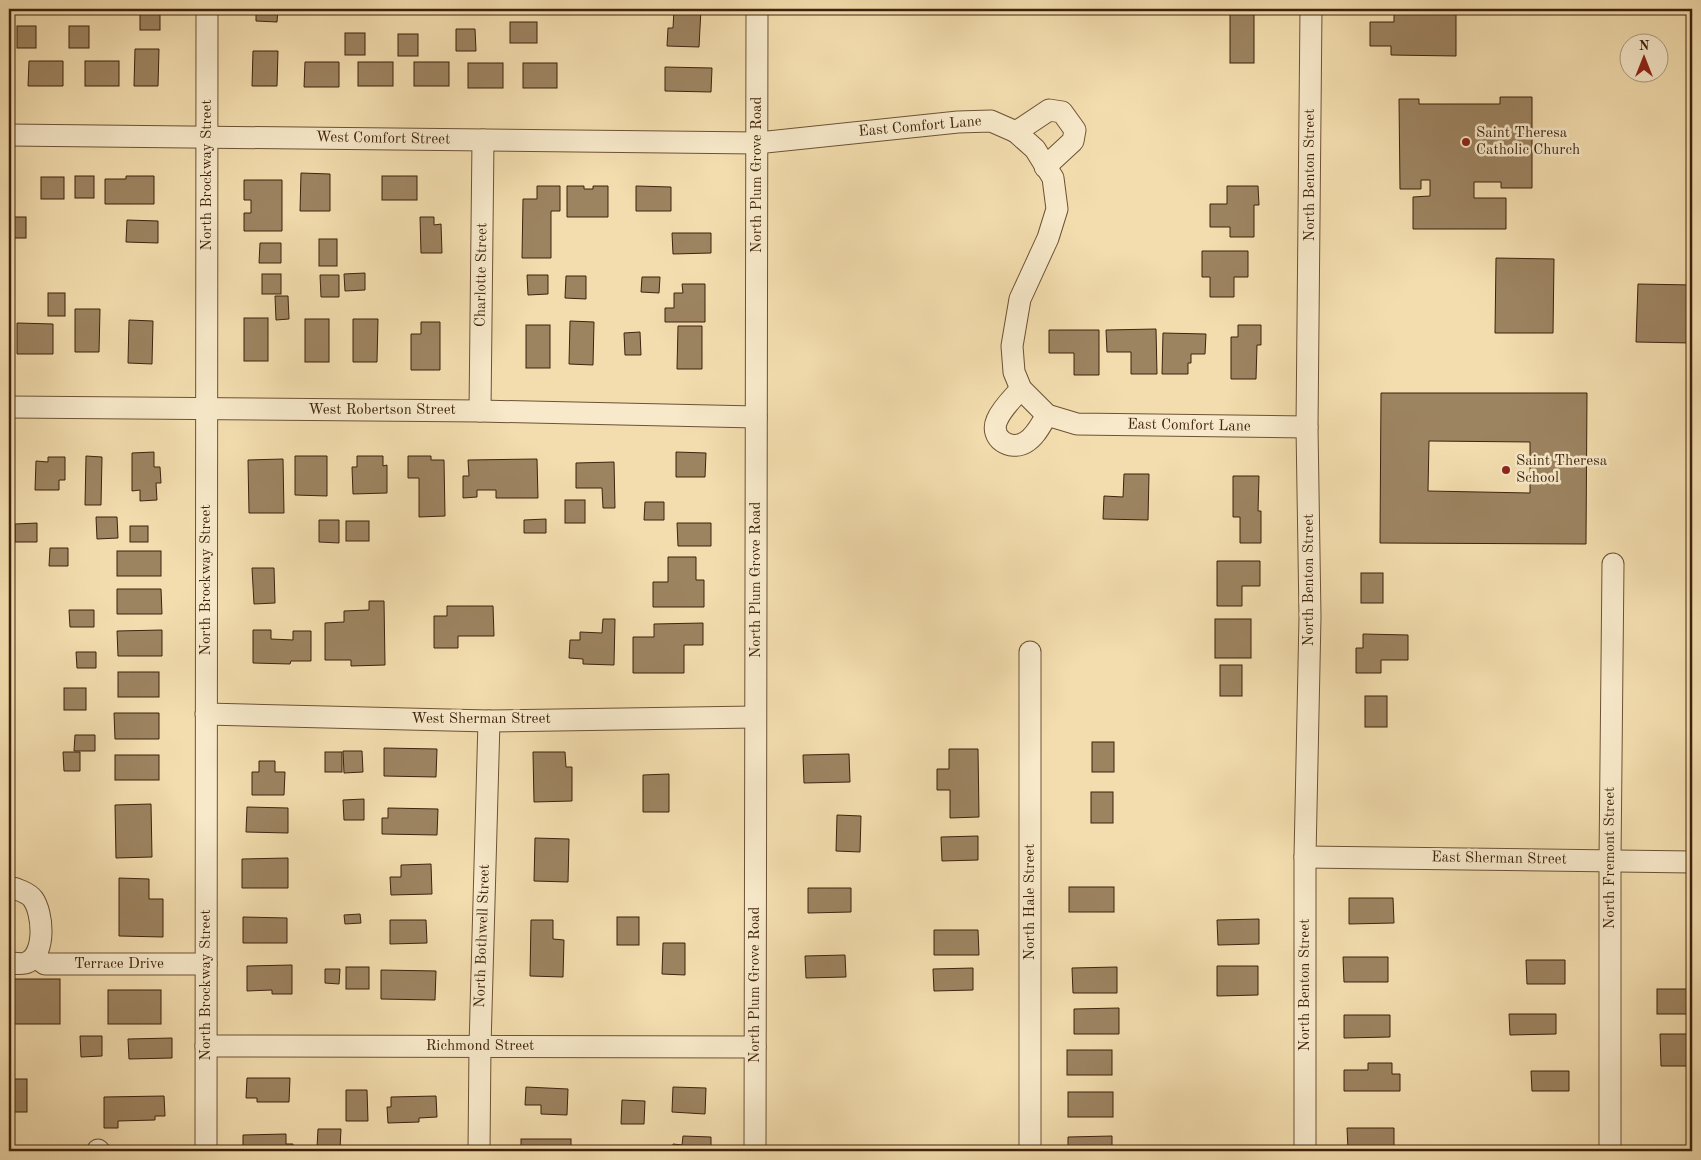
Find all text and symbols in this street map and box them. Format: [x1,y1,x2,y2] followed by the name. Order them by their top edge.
[1618,32,1668,82] north arrow
[1639,39,1650,53] text: N
[750,97,765,253] street label: North Plum Grove Road
[200,99,215,251] street label: North Brockway Street
[1303,109,1318,241] street label: North Benton Street
[858,114,982,140] street label: East Comfort Lane
[1476,126,1580,158] place label: Saint Theresa Catholic Church
[316,130,450,148] street label: West Comfort Street
[1460,136,1472,148] marker: Saint Theresa Catholic Church
[474,223,490,327] street label: Charlotte Street
[308,403,456,418] street label: West Robertson Street
[1127,417,1251,435] street label: East Comfort Lane
[1516,454,1608,486] place label: Saint Theresa School
[1500,464,1512,476] marker: Saint Theresa School
[749,502,764,658] street label: North Plum Grove Road
[199,504,214,656] street label: North Brockway Street
[1302,514,1317,646] street label: North Benton Street
[411,712,551,727] street label: West Sherman Street
[1603,787,1618,929] street label: North Fremont Street
[1023,844,1038,960] street label: North Hale Street
[1431,850,1567,868] street label: East Sherman Street
[473,864,493,1008] street label: North Bothwell Street
[748,907,763,1063] street label: North Plum Grove Road
[199,909,214,1061] street label: North Brockway Street
[1298,919,1313,1051] street label: North Benton Street
[74,957,164,972] street label: Terrace Drive
[426,1039,534,1054] street label: Richmond Street

